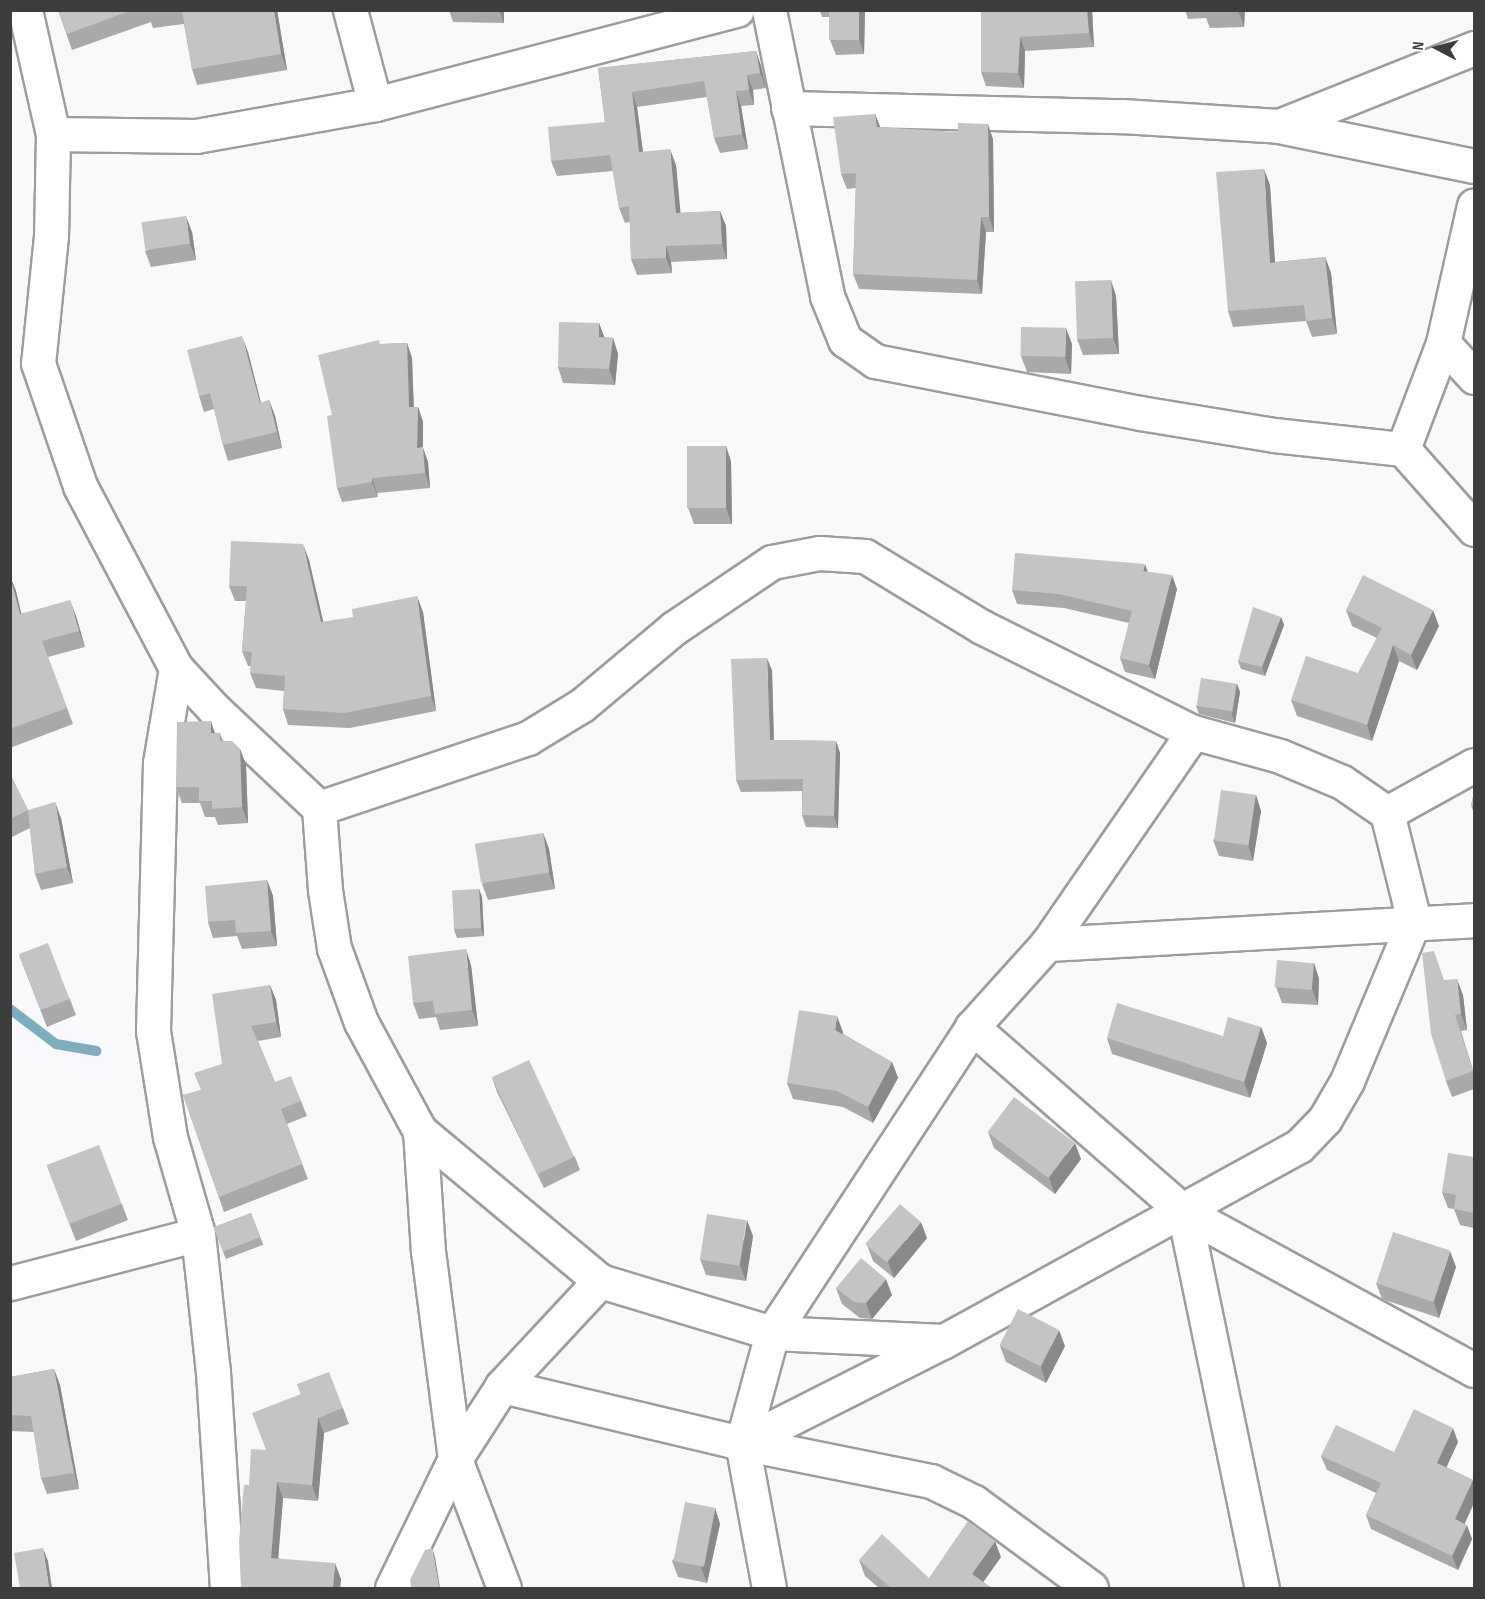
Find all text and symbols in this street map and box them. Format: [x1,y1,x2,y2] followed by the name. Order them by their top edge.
[1407,18,1467,78] north arrow
[1409,41,1428,51] text: N

